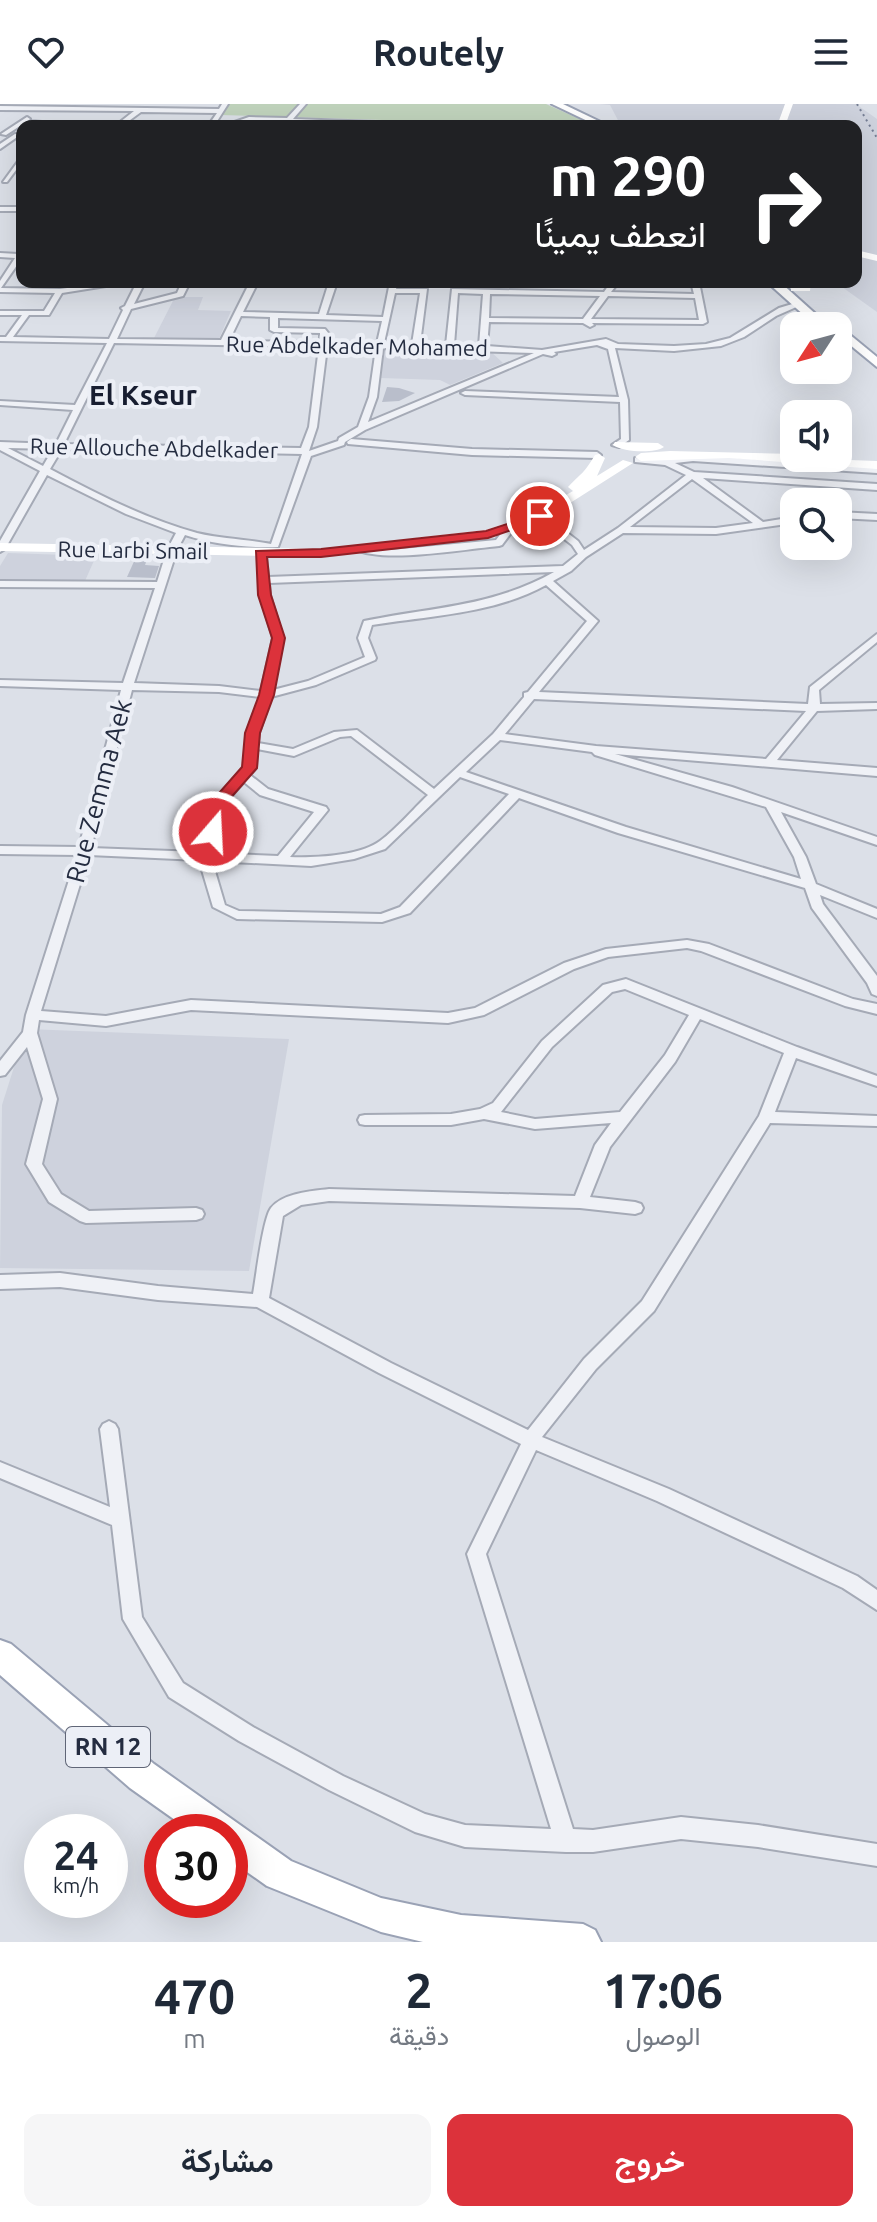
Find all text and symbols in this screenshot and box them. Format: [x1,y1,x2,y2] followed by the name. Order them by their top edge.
[24,30,68,74] icon: heart
[809,30,853,74] icon: menu
[373,32,504,73] text: Routely
[550,144,706,207] text: 290 m
[734,152,838,256] icon: right
[534,213,706,254] text: انعطف يمينًا
[780,312,852,384] north arrow
[780,312,852,560] map controls
[226,331,488,360] street label: Rue Abdelkader Mohamed
[89,379,197,410] district label: El Kseur
[780,400,852,472] button: sound
[30,433,279,462] street label: Rue Allouche Abdelkader
[506,482,574,550] pin
[780,488,852,560] button: search
[518,494,562,538] icon: arrive
[58,536,209,563] street label: Rue Larbi Smail
[60,696,137,886] street label: Rue Zemma Aek
[171,790,255,874] position arrow
[66,1727,150,1767] road number: RN 12
[144,1814,248,1918] speed limit sign: 30
[53,1833,99,1878] text: 24
[53,1874,99,1897] text: km/h
[406,1963,433,2017] text: 2
[603,1963,723,2017] text: 17:06
[154,1969,235,2023] text: 470
[389,2021,449,2050] text: دقيقة
[626,2021,701,2050] text: الوصول
[183,2024,206,2053] text: m
[24,2114,431,2206] button: مشاركة
[447,2114,853,2206] button: خروج

